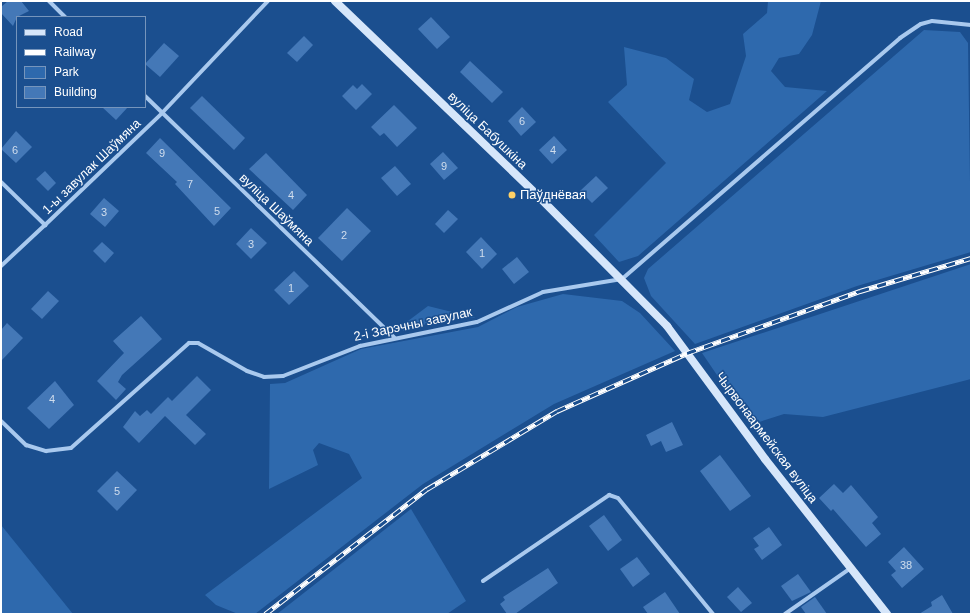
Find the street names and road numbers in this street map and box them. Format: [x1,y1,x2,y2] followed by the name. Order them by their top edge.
[444,89,530,173] street label: вуліца Бабушкіна
[40,116,144,218] street label: 1-ы завулак Шаўмяна
[235,170,317,250] street label: вуліца Шаўмяна
[352,305,474,345] street label: 2-і Зарэчны завулак
[712,369,820,507] street label: Чырвонаармейская вуліца

